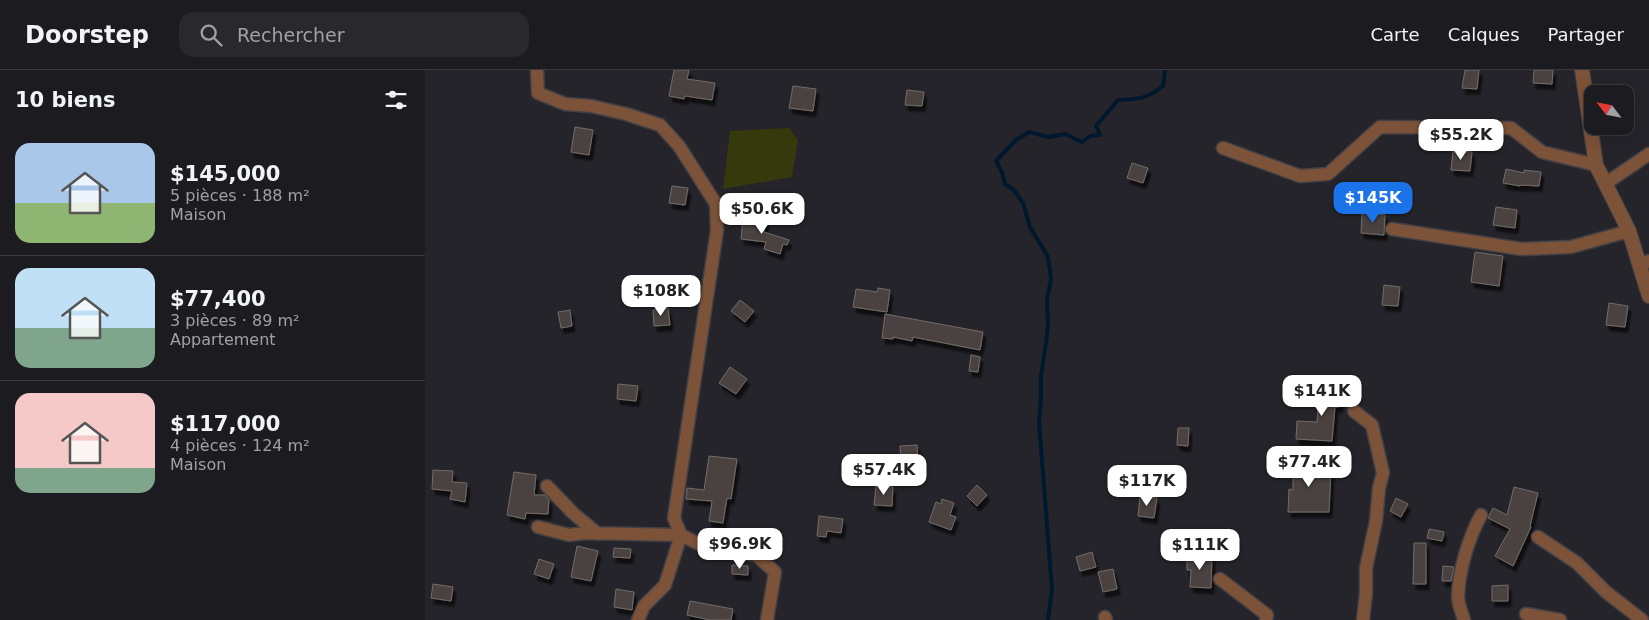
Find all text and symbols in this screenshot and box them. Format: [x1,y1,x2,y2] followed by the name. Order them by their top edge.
[179,12,529,57] search box
[25,21,149,49] text: Doorstep
[197,21,225,49] icon: search
[237,24,345,46] text: Rechercher
[1371,24,1420,45] text: Carte
[1448,24,1520,45] text: Calques
[1548,24,1624,45] text: Partager
[1584,85,1634,135] north arrow
[1584,85,1634,135] map controls
[382,86,410,114] icon: filters
[15,88,115,112] text: 10 biens
[1420,118,1502,161] pin: $55.2K
[1429,125,1493,144] text: $55.2K
[170,162,280,186] text: $145,000
[55,163,115,223] icon: home
[1338,182,1408,224] pin: $145K
[170,186,310,205] text: 5 pièces · 188 m²
[1345,188,1401,207] text: $145K
[721,192,803,235] pin: $50.6K
[730,199,794,218] text: $50.6K
[170,205,226,224] text: Maison
[626,274,696,317] pin: $108K
[633,281,689,300] text: $108K
[170,287,266,311] text: $77,400
[55,288,115,348] icon: home
[170,311,299,330] text: 3 pièces · 89 m²
[170,330,276,349] text: Appartement
[1287,374,1357,417] pin: $141K
[1294,381,1350,400] text: $141K
[170,412,280,436] text: $117,000
[55,413,115,473] icon: home
[170,436,310,455] text: 4 pièces · 124 m²
[1268,446,1350,488] pin: $77.4K
[1277,452,1341,471] text: $77.4K
[843,454,925,496] pin: $57.4K
[170,455,226,474] text: Maison
[852,460,916,479] text: $57.4K
[1112,464,1182,507] pin: $117K
[1119,471,1175,490] text: $117K
[699,528,781,570] pin: $96.9K
[1165,528,1235,571] pin: $111K
[708,534,772,553] text: $96.9K
[1172,535,1228,554] text: $111K

